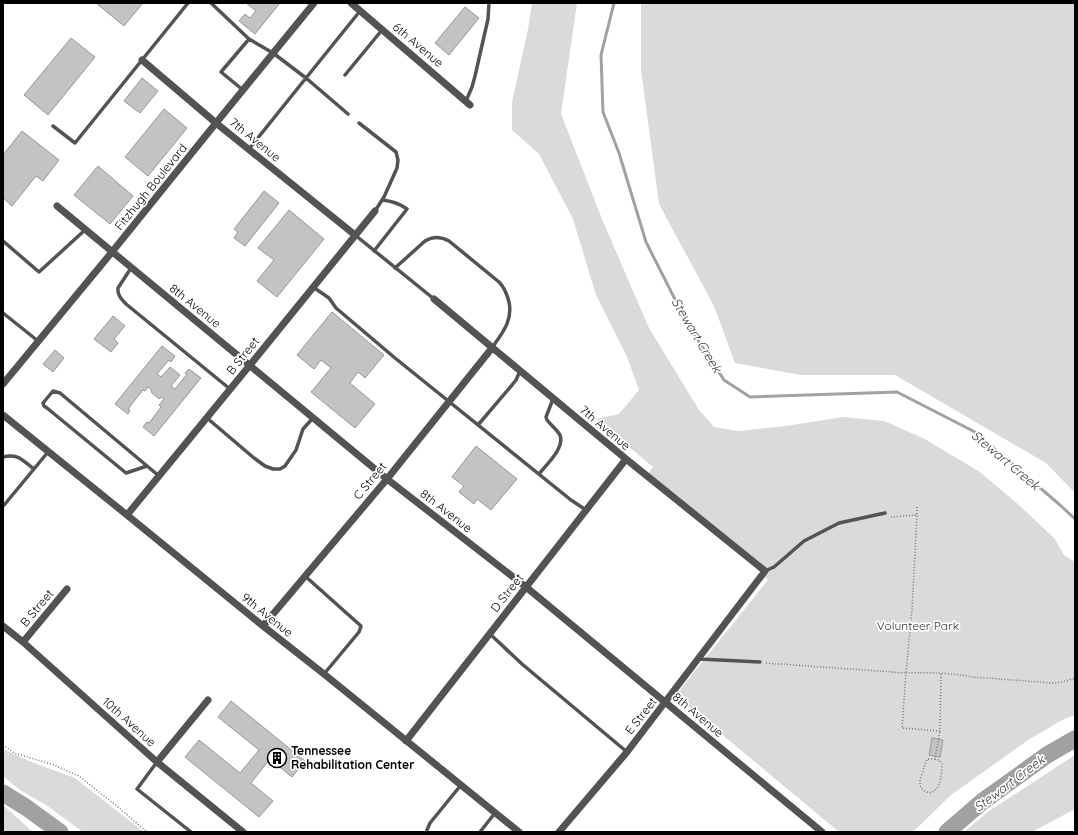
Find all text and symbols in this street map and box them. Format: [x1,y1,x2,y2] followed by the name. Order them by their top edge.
[390,19,447,70] street label: 6th Avenue
[227,114,284,165] street label: 7th Avenue
[111,140,190,233] street label: Fitzhugh Boulevard
[167,280,224,331] street label: 8th Avenue
[668,295,726,376] water label: Stewart Creek
[223,334,262,377] street label: B Street
[577,402,634,453] street label: 7th Avenue
[968,427,1044,494] water label: Stewart Creek
[350,459,389,502] street label: C Street
[417,486,475,536] street label: 8th Avenue
[487,570,526,615] street label: D Street
[17,586,56,629] street label: B Street
[239,589,296,640] street label: 9th Avenue
[877,618,959,633] park label: Volunteer Park
[670,689,727,740] street label: 8th Avenue
[100,694,159,750] street label: 10th Avenue
[621,694,660,737] street label: E Street
[291,743,414,772] place label: Tennessee Rehabilitation Center
[266,747,288,769] building icon: Tennessee Rehabilitation Center
[970,751,1048,815] water label: Stewart Creek

